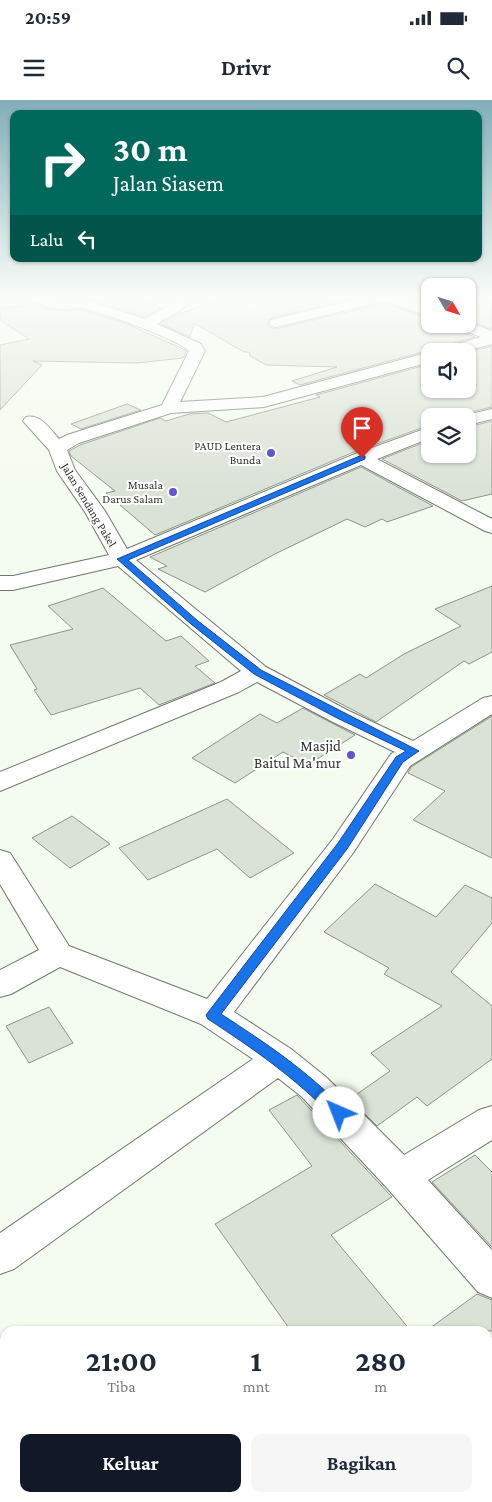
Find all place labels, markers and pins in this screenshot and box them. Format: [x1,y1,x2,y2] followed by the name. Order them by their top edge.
[341,407,383,458] pin
[194,439,261,467] place label: PAUD Lentera Bunda
[265,447,277,459] marker: PAUD Lentera Bunda
[102,478,163,506] place label: Musala Darus Salam
[167,486,179,498] marker: Musala Darus Salam
[254,738,342,771] place label: Masjid Baitul Ma'mur
[345,749,357,761] marker: Masjid Baitul Ma'mur

